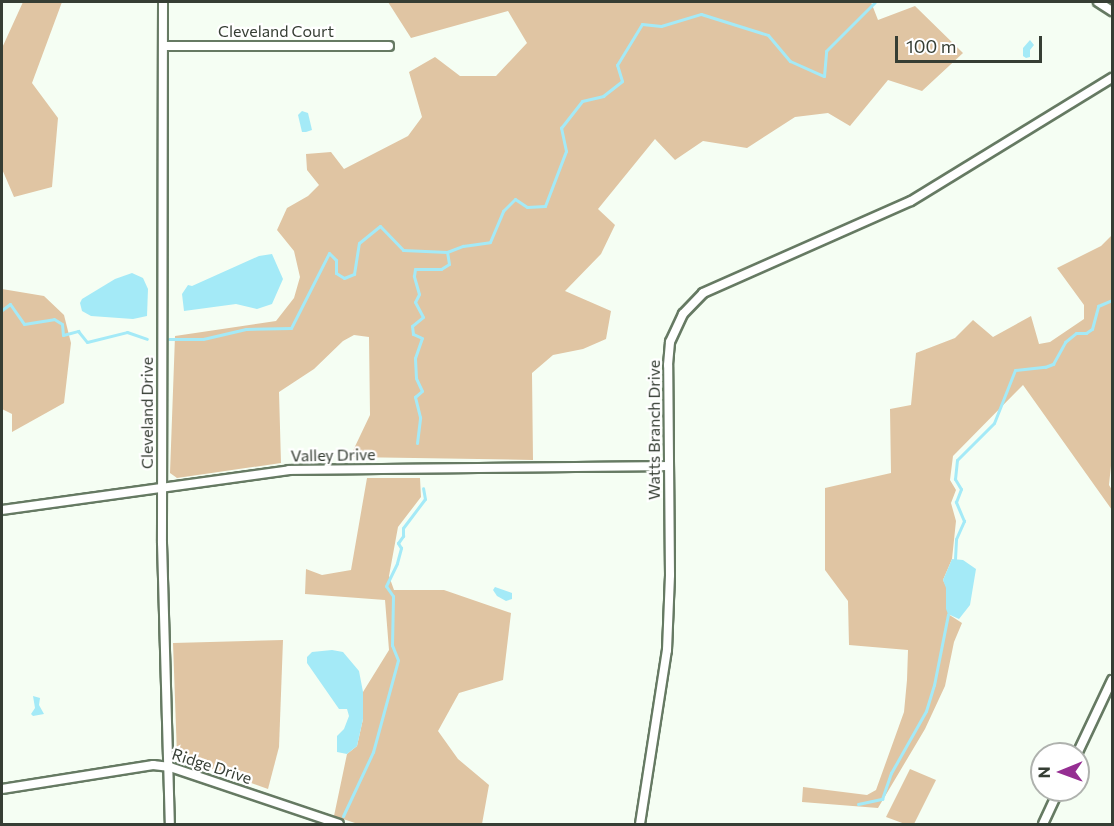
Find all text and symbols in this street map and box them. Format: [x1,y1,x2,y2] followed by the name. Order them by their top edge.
[218,21,334,41] street label: Cleveland Court
[898,24,1045,62] scale bar
[906,35,956,57] text: 100 m
[137,357,157,469] street label: Cleveland Drive
[644,360,664,500] street label: Watts Branch Drive
[290,445,376,465] street label: Valley Drive
[1030,742,1090,802] north arrow
[170,744,254,788] street label: Ridge Drive
[1034,766,1053,778] text: N

